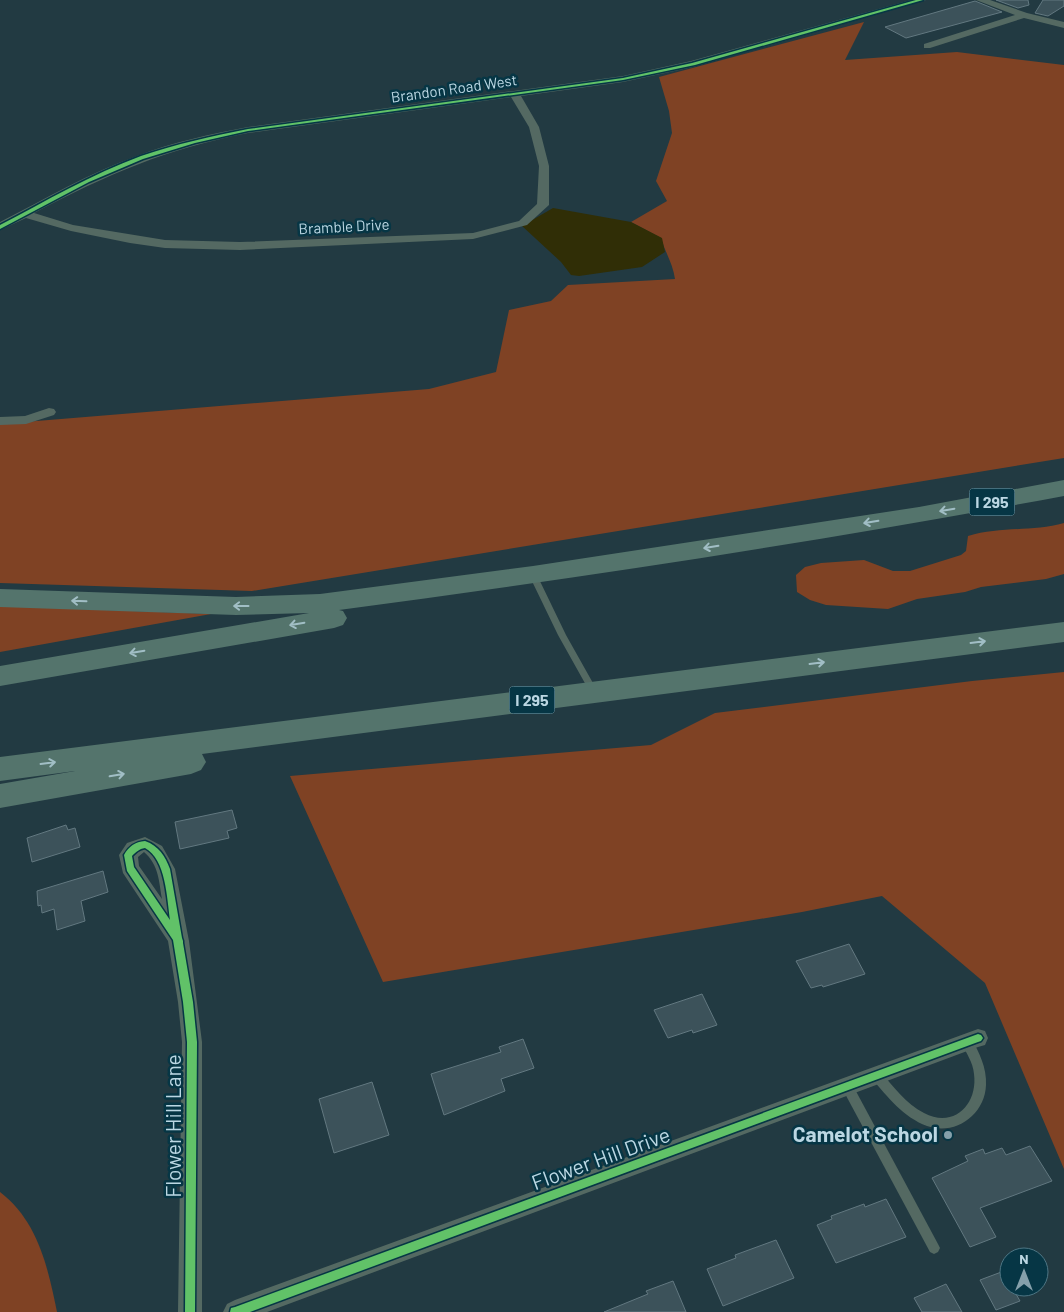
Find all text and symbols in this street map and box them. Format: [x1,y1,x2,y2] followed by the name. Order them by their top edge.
[390,70,518,106] street label: Brandon Road West
[298,215,390,237] street label: Bramble Drive
[970,488,1014,516] road number: I 295
[940,505,956,515] one-way arrow
[864,518,880,528] one-way arrow
[703,543,719,553] one-way arrow
[71,596,87,605] one-way arrow
[233,601,250,611] one-way arrow
[290,620,306,630] one-way arrow
[970,637,986,647] one-way arrow
[130,648,146,658] one-way arrow
[809,657,825,667] one-way arrow
[510,686,554,714] road number: I 295
[40,758,56,768] one-way arrow
[109,769,125,779] one-way arrow
[160,1054,185,1198] street label: Flower Hill Lane
[528,1121,673,1194] street label: Flower Hill Drive
[793,1121,938,1146] place label: Camelot School
[942,1129,954,1141] marker: Camelot School
[999,1247,1049,1297] north arrow
[1019,1250,1029,1267] text: N

